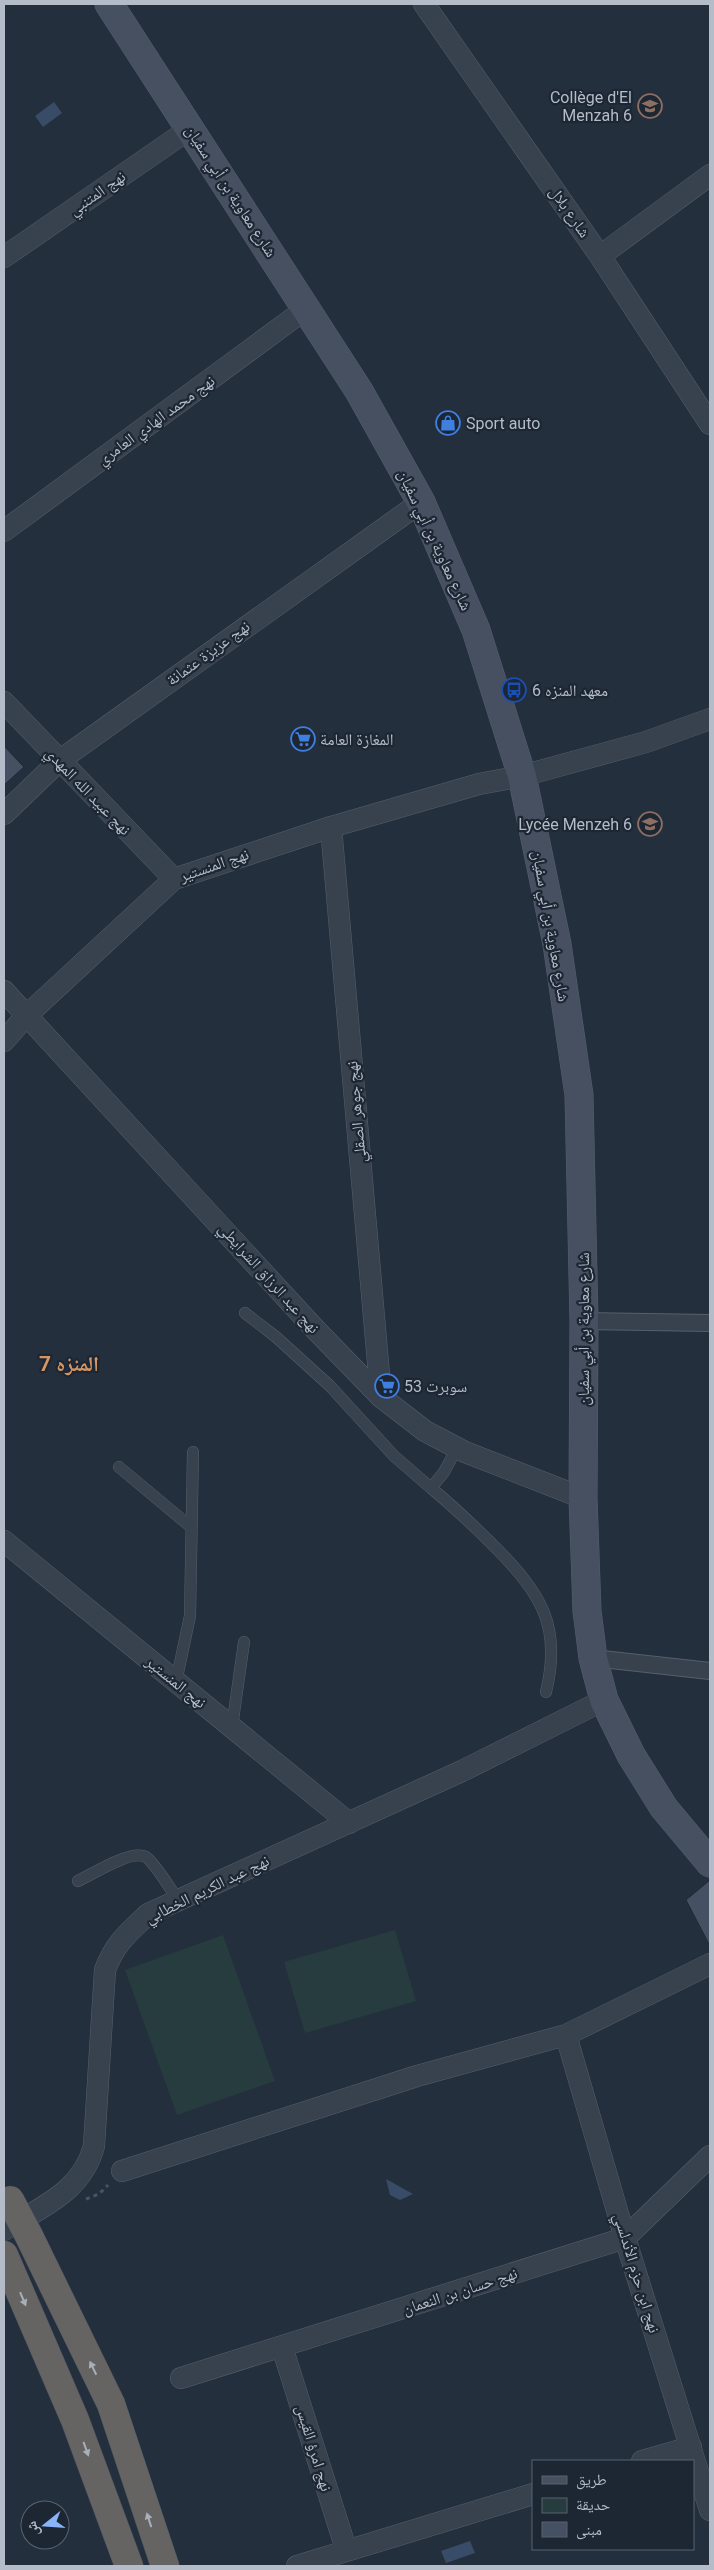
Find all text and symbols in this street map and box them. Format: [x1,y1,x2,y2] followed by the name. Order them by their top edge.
[550,88,632,125] place label: Collège d'El Menzah 6
[637,93,663,119] school or university icon: Collège d'El Menzah 6
[179,122,281,262] street label: شارع معاوية بن أبي سفيان
[65,167,131,222] street label: نهج المتنبي
[545,183,594,242] street label: شارع بلال
[94,371,220,471] street label: نهج محمد الهادي العامري
[435,410,461,436] shop icon: Sport auto
[466,414,540,433] place label: Sport auto
[391,466,476,615] street label: شارع معاوية بن أبي سفيان
[163,616,254,690] street label: نهج عزيزة عثمانة
[501,677,527,703] bus stop icon: معهد المنزه 6
[532,681,608,700] place label: معهد المنزه 6
[290,726,316,752] supermarket icon: المغازة العامة
[320,730,394,749] place label: المغازة العامة
[39,743,135,841] street label: نهج عبيد الله المهدي
[637,811,663,837] school or university icon: Lycée Menzeh 6
[518,815,632,834] place label: Lycée Menzeh 6
[176,844,252,887] street label: نهج المنستير
[525,849,574,1004] street label: شارع معاوية بن أبي سفيان
[342,1060,373,1164] street label: نهج جوهر الصقلي
[212,1219,324,1339] street label: نهج عبد الرزاق الشرايطي
[574,1252,596,1406] street label: شارع معاوية بن أبي سفيان
[39,1352,99,1376] district label: المنزه 7
[374,1373,400,1399] supermarket icon: سوبرت 53
[404,1377,467,1396] place label: سوبرت 53
[141,1651,210,1713] street label: نهج المنستير
[142,1851,273,1930] street label: نهج عبد الكريم الخطابي
[607,2211,664,2336] street label: نهج ابن حزم الأندلسي
[400,2263,520,2319] street label: نهج حسان بن النعمان
[20,2292,28,2306] one-way arrow
[89,2361,97,2375] one-way arrow
[291,2402,336,2494] street label: نهج امرؤ القيس
[82,2442,90,2457] one-way arrow
[532,2460,694,2550] legend
[576,2471,607,2490] text: طريق
[576,2496,611,2514] text: حديقة
[20,2500,70,2550] north arrow
[145,2512,153,2527] one-way arrow
[23,2519,43,2538] text: ش
[576,2521,602,2540] text: مبنى

